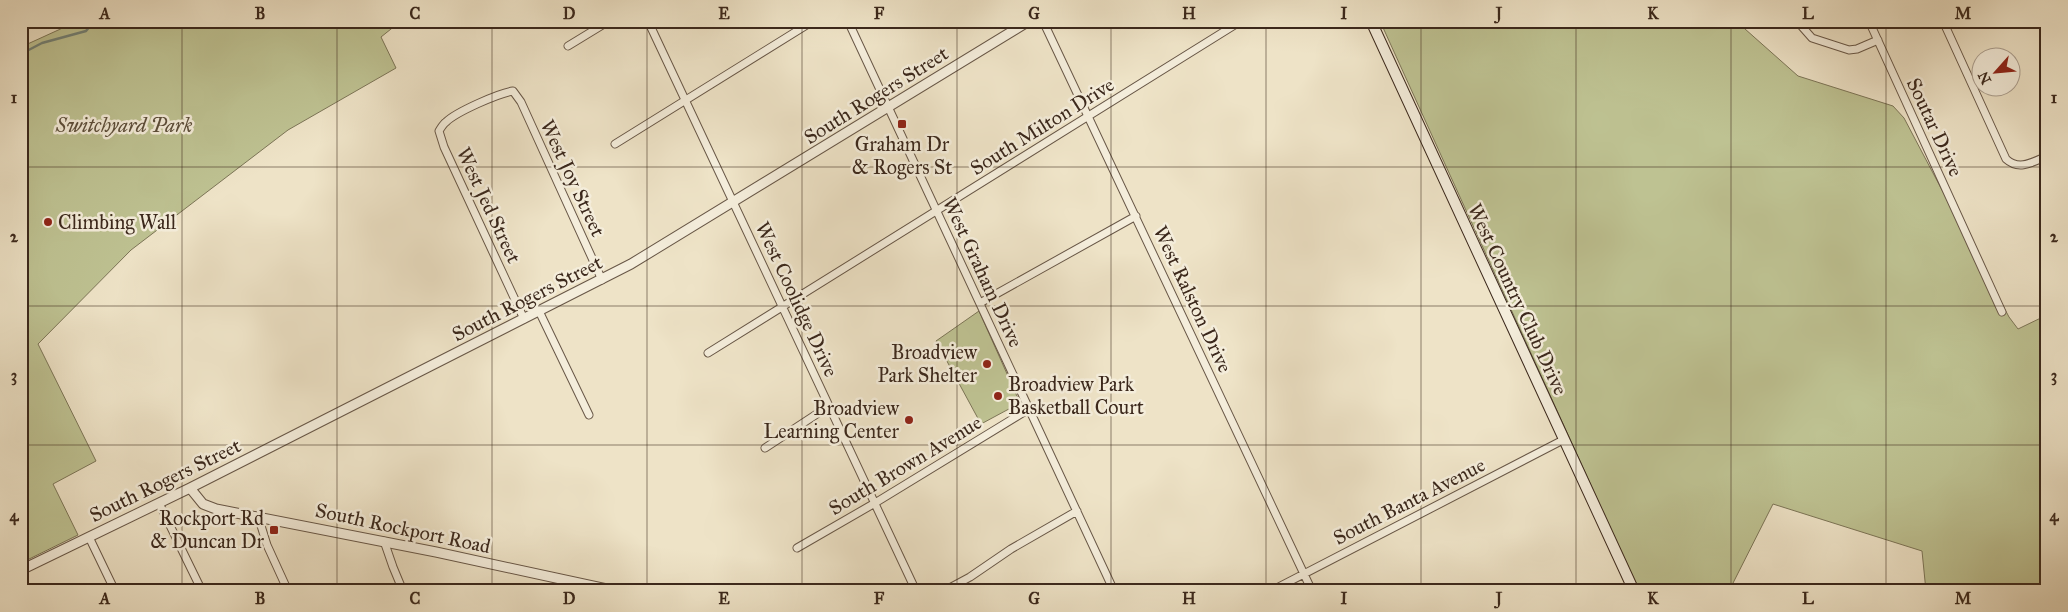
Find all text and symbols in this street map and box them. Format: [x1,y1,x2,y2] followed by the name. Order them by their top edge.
[99,4,111,23] text: A
[255,4,265,23] text: B
[410,4,421,23] text: C
[563,4,576,23] text: D
[718,4,730,23] text: E
[874,4,885,23] text: F
[1028,4,1040,23] text: G
[1182,4,1196,23] text: H
[1341,4,1348,23] text: I
[1494,4,1503,24] text: J
[1647,4,1659,23] text: K
[1802,4,1814,23] text: L
[1955,4,1972,23] text: M
[799,41,953,150] street label: South Rogers Street
[1970,48,2020,98] north arrow
[1975,68,1995,87] text: N
[966,72,1118,180] street label: South Milton Drive
[1902,74,1968,180] street label: Soutar Drive
[11,88,18,107] text: 1
[2051,88,2058,107] text: 1
[55,113,192,137] park label: Switchyard Park
[535,116,611,241] street label: West Joy Street
[896,118,908,130] marker: Graham Dr & Rogers St
[852,132,952,180] place label: Graham Dr & Rogers St
[451,143,526,267] street label: West Jed Street
[938,193,1028,351] street label: West Graham Drive
[1463,199,1573,399] street label: West Country Club Drive
[58,210,177,235] place label: Climbing Wall
[42,216,54,228] marker: Climbing Wall
[750,218,843,381] street label: West Coolidge Drive
[1149,222,1237,376] street label: West Ralston Drive
[10,227,19,246] text: 2
[2050,227,2059,246] text: 2
[448,250,607,347] street label: South Rogers Street
[877,340,978,387] place label: Broadview Park Shelter
[981,358,993,370] marker: Broadview Park Shelter
[11,366,17,386] text: 3
[2051,366,2057,386] text: 3
[1008,372,1144,419] place label: Broadview Park Basketball Court
[992,390,1004,402] marker: Broadview Park Basketball Court
[764,396,900,444] place label: Broadview Learning Center
[824,410,986,520] street label: South Brown Avenue
[903,414,915,426] marker: Broadview Learning Center
[85,433,245,528] street label: South Rogers Street
[1329,452,1489,550] street label: South Banta Avenue
[313,498,493,558] street label: South Rockport Road
[10,506,20,526] text: 4
[150,506,264,553] place label: Rockport Rd & Duncan Dr
[2050,506,2060,526] text: 4
[268,524,280,536] marker: Rockport Rd & Duncan Dr
[99,589,111,608] text: A
[255,589,265,608] text: B
[410,589,421,608] text: C
[563,589,576,608] text: D
[718,589,730,608] text: E
[874,589,885,608] text: F
[1028,589,1040,608] text: G
[1182,589,1196,608] text: H
[1341,589,1348,608] text: I
[1494,589,1503,609] text: J
[1647,589,1659,608] text: K
[1802,589,1814,608] text: L
[1955,589,1972,608] text: M

